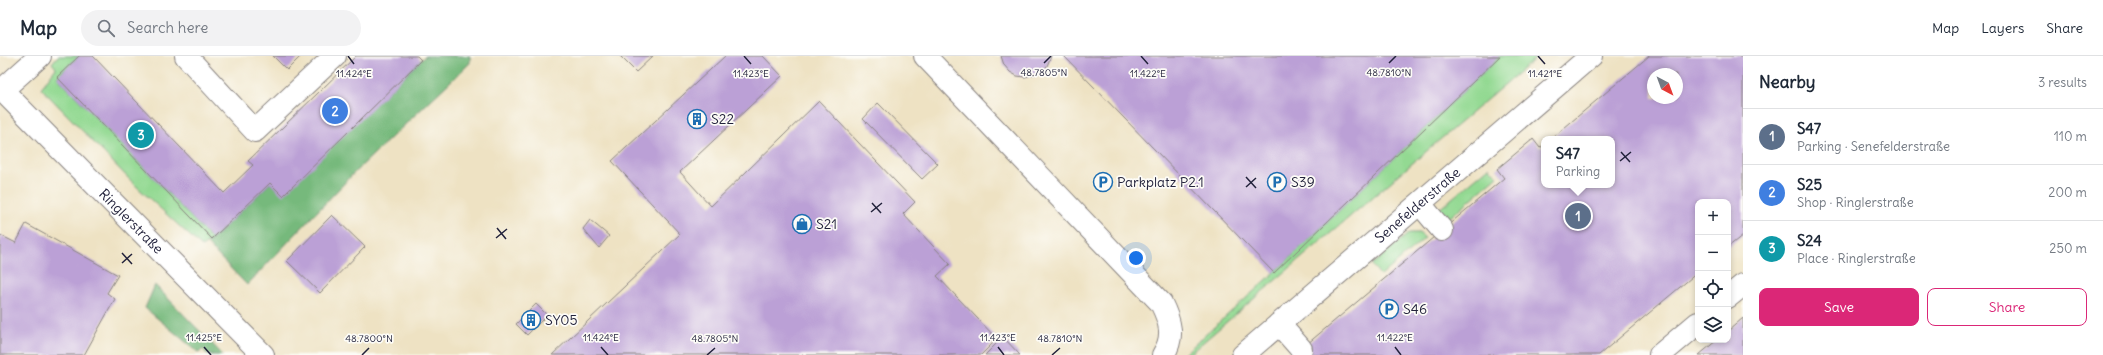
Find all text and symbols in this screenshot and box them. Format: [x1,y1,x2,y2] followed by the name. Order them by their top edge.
[81,10,361,46] search box
[20,16,57,40] text: Map
[95,17,117,39] icon: search
[127,18,208,37] text: Search here
[1932,19,1959,37] text: Map
[1981,19,2024,37] text: Layers
[2046,19,2083,37] text: Share
[1021,66,1067,79] text: 48.7805°N
[1366,66,1412,79] text: 48.7810°N
[336,67,372,80] text: 11.424°E
[733,67,769,80] text: 11.423°E
[1130,67,1166,80] text: 11.422°E
[1528,67,1562,80] text: 11.421°E
[1647,68,1683,104] north arrow
[1759,71,1815,93] text: Nearby
[2038,74,2087,91] text: 3 results
[322,96,348,126] pin: 2
[686,108,708,130] building icon: S22
[711,110,734,128] place label: S22
[1797,119,1821,138] text: S47
[128,120,154,150] pin: 3
[1769,128,1775,145] text: 1
[2054,128,2087,145] text: 110 m
[1541,136,1615,188] popup
[1797,138,1950,155] text: Parking · Senefelderstraße
[1556,144,1580,163] text: S47
[1371,163,1464,247] street label: Senefelderstraße
[1556,163,1600,180] text: Parking
[1092,171,1114,193] parking icon: Parkplatz P2.1
[1266,171,1288,193] parking icon: S39
[1117,173,1204,191] place label: Parkplatz P2.1
[1291,173,1315,191] place label: S39
[1797,175,1822,194] text: S25
[1768,184,1776,201] text: 2
[2048,184,2087,201] text: 200 m
[95,185,167,258] street label: Ringlerstraße
[1797,194,1914,211] text: Shop · Ringlerstraße
[1695,199,1731,343] map controls
[1695,199,1731,235] button: +
[1565,201,1591,231] pin: 1
[791,213,813,235] shop icon: S21
[816,215,837,233] place label: S21
[1797,231,1822,250] text: S24
[1695,235,1731,271] button: −
[1768,240,1776,257] text: 3
[2049,240,2087,257] text: 250 m
[1126,248,1146,268] your location
[1797,250,1916,267] text: Place · Ringlerstraße
[1695,271,1731,307] button: locate
[1759,288,1919,326] button: Save
[1927,288,2087,326] button: Share
[1378,298,1400,320] parking icon: S46
[1403,300,1427,318] place label: S46
[1695,307,1731,343] button: layers
[520,309,542,331] building icon: SY05
[545,311,578,329] place label: SY05
[186,331,222,344] text: 11.425°E
[583,331,619,344] text: 11.424°E
[980,331,1016,344] text: 11.423°E
[1377,331,1413,344] text: 11.422°E
[345,332,393,345] text: 48.7800°N
[692,332,738,345] text: 48.7805°N
[1037,332,1083,345] text: 48.7810°N

